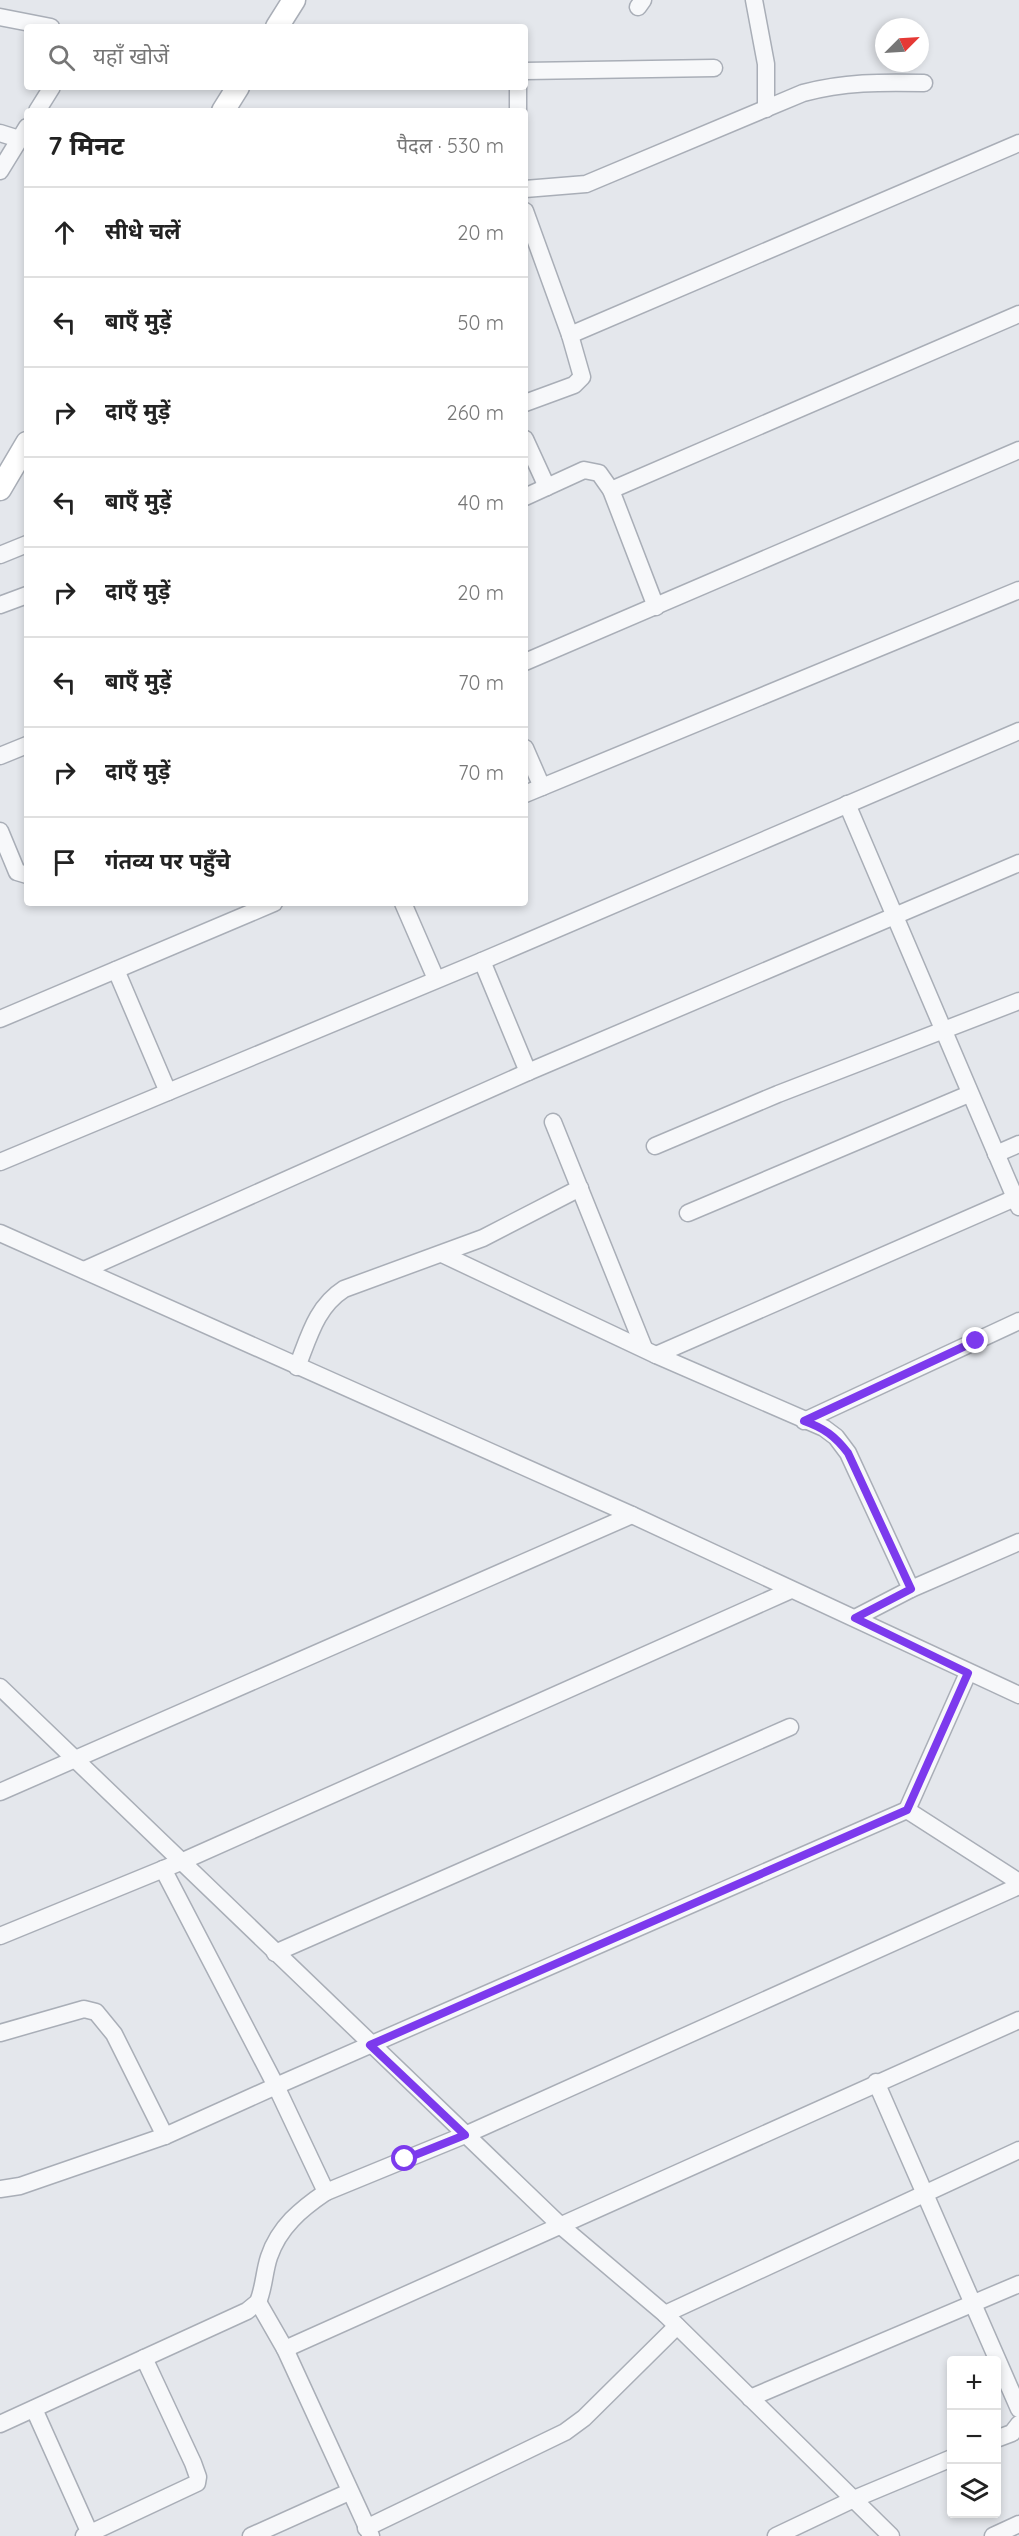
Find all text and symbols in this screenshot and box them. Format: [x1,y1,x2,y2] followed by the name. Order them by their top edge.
[875,18,929,72] north arrow
[24,24,528,90] search box
[45,41,78,74] icon: search
[93,42,169,70] text: यहाँ खोजें
[48,129,124,162] text: 7 मिनट
[397,133,504,158] text: पैदल · 530 m
[48,216,81,249] icon: ahead
[105,217,181,245] text: सीधे चलें
[457,220,504,245] text: 20 m
[48,306,81,339] icon: left
[105,307,171,335] text: बाएँ मुड़ें
[458,310,504,335] text: 50 m
[48,396,81,429] icon: right
[105,397,170,425] text: दाएँ मुड़ें
[447,400,504,425] text: 260 m
[48,486,81,519] icon: left
[105,487,171,515] text: बाएँ मुड़ें
[458,490,504,515] text: 40 m
[48,576,81,609] icon: right
[105,577,170,605] text: दाएँ मुड़ें
[457,580,504,605] text: 20 m
[48,666,81,699] icon: left
[105,667,171,695] text: बाएँ मुड़ें
[458,670,504,695] text: 70 m
[48,756,81,789] icon: right
[105,757,170,785] text: दाएँ मुड़ें
[458,760,504,785] text: 70 m
[48,846,81,879] icon: arrive
[105,847,230,875] text: गंतव्य पर पहुँचे
[962,1327,988,1353] route end
[391,2145,417,2171] route start
[947,2356,1001,2518] map controls
[947,2356,1001,2410] button: +
[947,2410,1001,2464] button: −
[947,2464,1001,2518] button: layers

